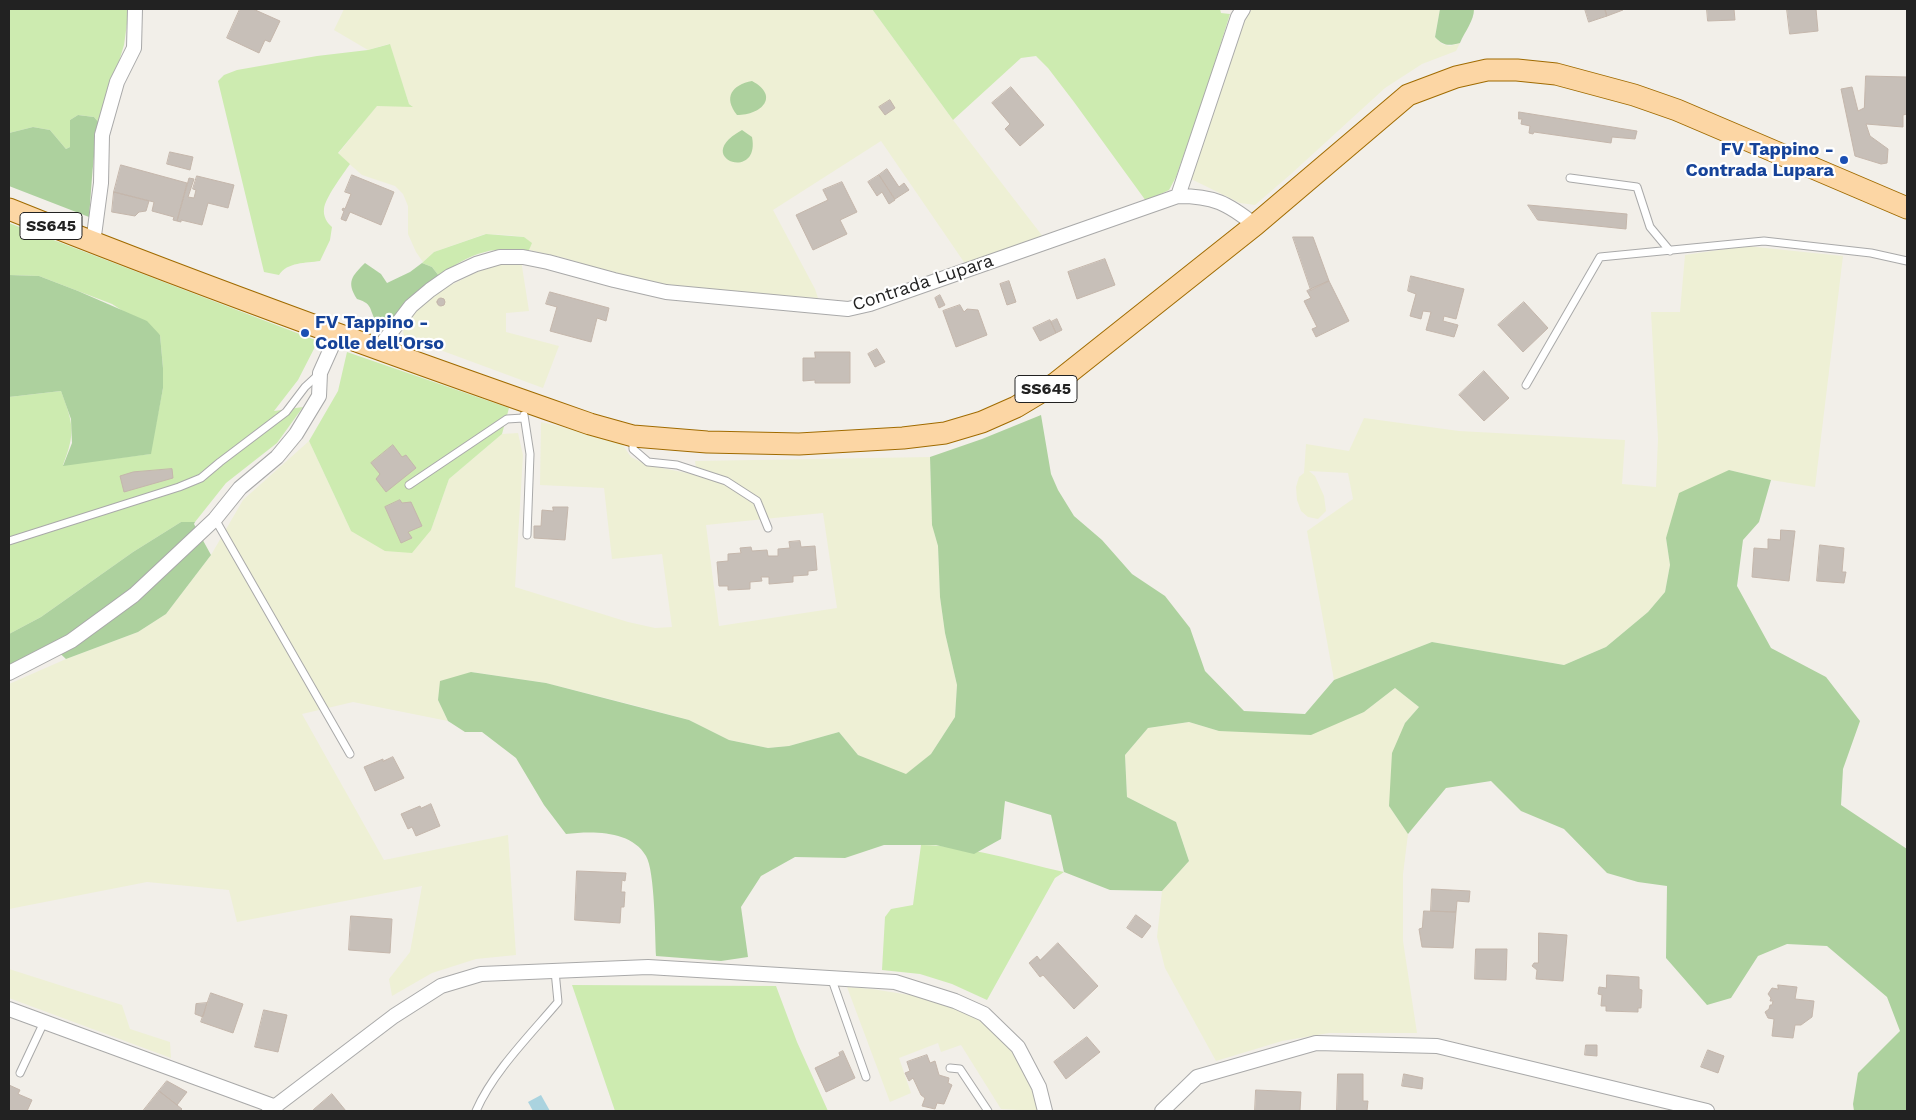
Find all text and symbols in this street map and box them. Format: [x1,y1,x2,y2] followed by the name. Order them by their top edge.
[1686,139,1834,182] place label: FV Tappino - Contrada Lupara
[1838,154,1850,166] marker: FV Tappino - Contrada Lupara
[20,212,82,240] road number: SS645
[850,250,996,316] street label: Contrada Lupara
[315,312,444,354] place label: FV Tappino - Colle dell'Orso
[299,327,311,339] marker: FV Tappino - Colle dell'Orso
[1015,376,1077,402] road number: SS645

